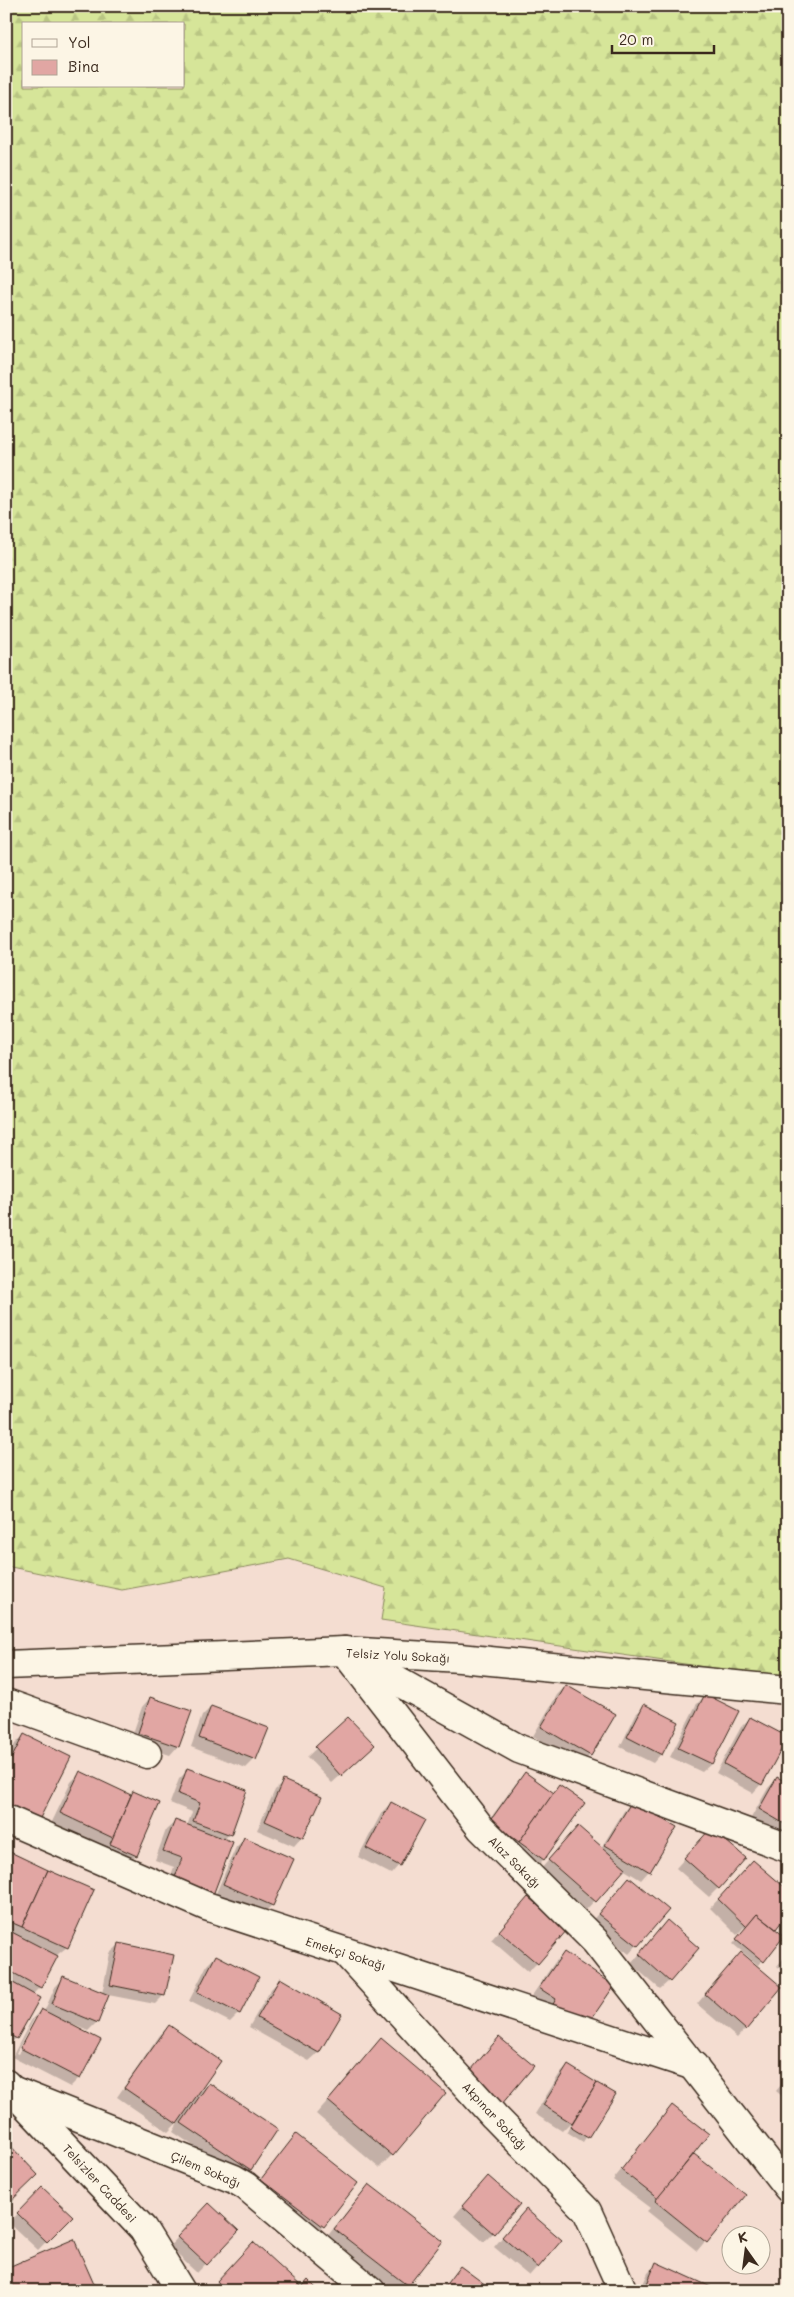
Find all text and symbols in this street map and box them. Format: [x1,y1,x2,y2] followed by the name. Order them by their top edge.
[22,22,185,88] legend
[612,22,714,54] scale bar
[619,29,653,49] text: 20 m
[68,32,91,52] text: Yol
[68,56,100,76] text: Bina
[346,1644,450,1666] street label: Telsiz Yolu Sokağı
[485,1832,545,1892] street label: Alaz Sokağı
[304,1933,388,1973] street label: Emekçi Sokağı
[459,2078,531,2154] street label: Akpınar Sokağı
[59,2140,141,2226] street label: Telsizler Caddesi
[169,2147,243,2191] street label: Çilem Sokağı
[722,2224,772,2274] north arrow
[736,2227,750,2247] text: K

